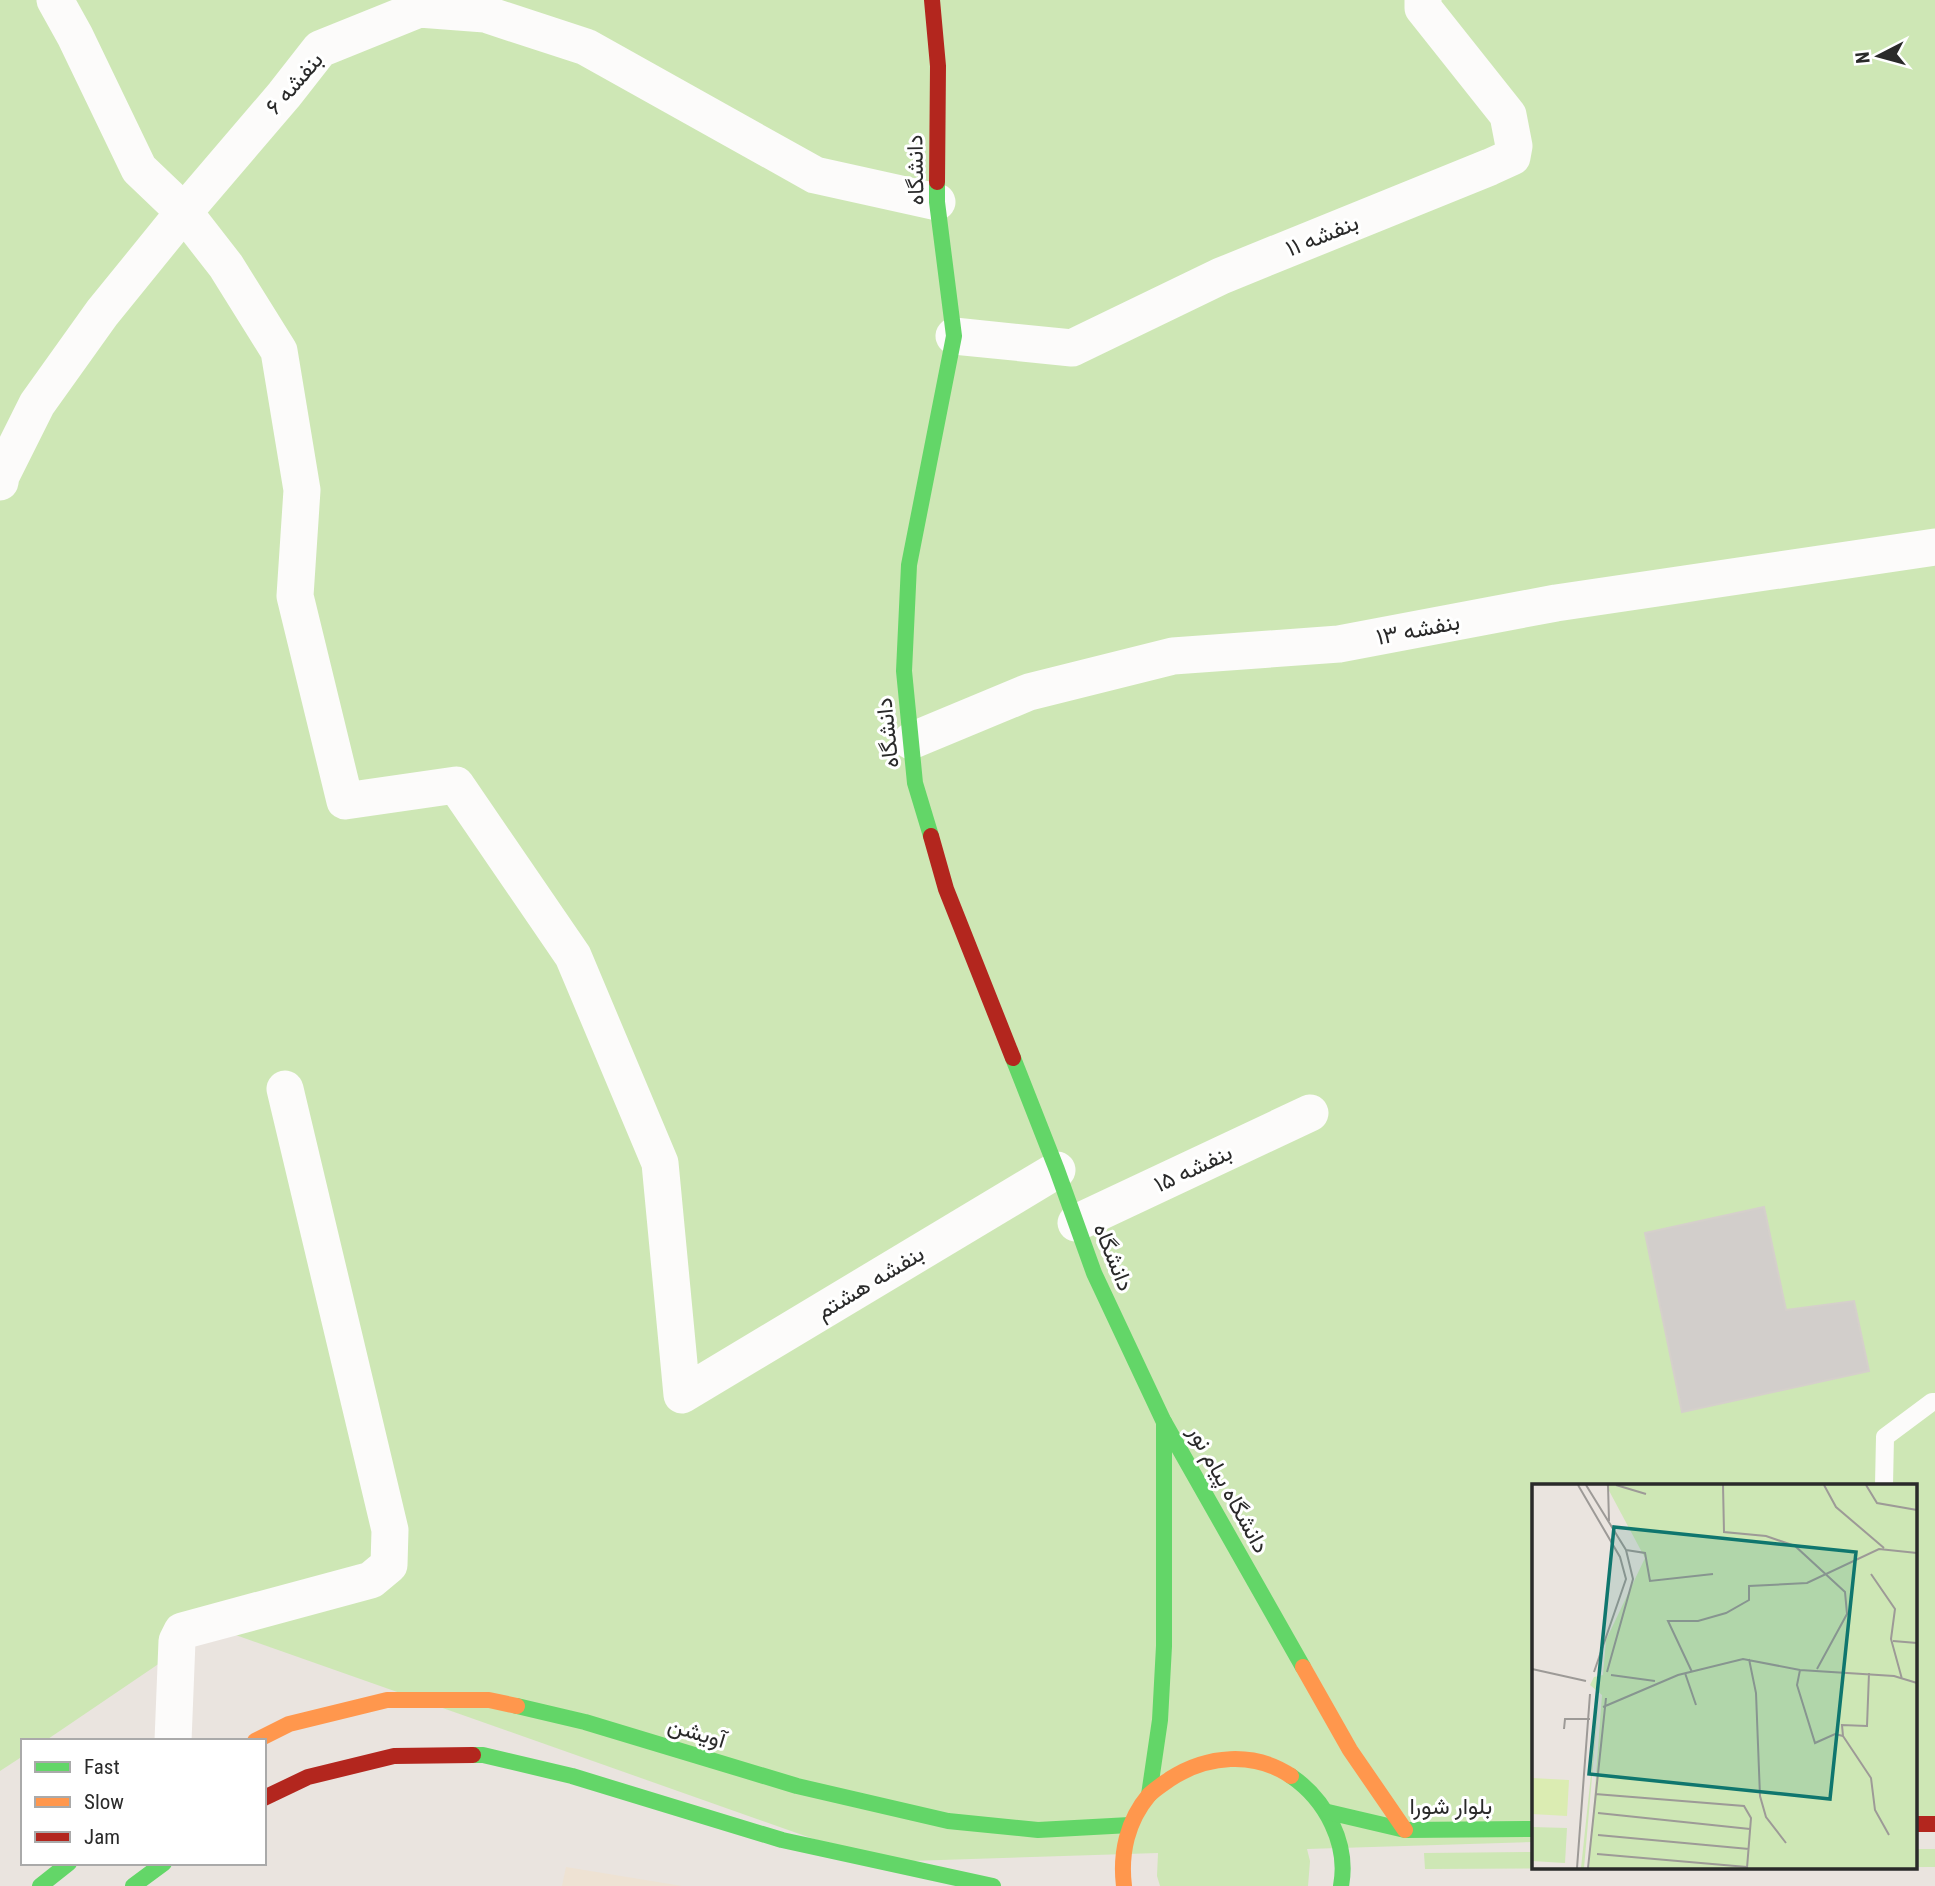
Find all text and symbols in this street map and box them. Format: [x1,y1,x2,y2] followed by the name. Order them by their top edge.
[1844,21,1914,91] north arrow
[260,47,329,120] street label: بنفشه ۶
[1851,51,1875,65] text: N
[901,134,930,206] street label: دانشگاه
[1282,209,1362,262] street label: بنفشه ۱۱
[1374,608,1462,651] street label: بنفشه ۱۳
[870,696,905,770] street label: دانشگاه
[1150,1139,1236,1198] street label: بنفشه ۱۵
[1088,1219,1139,1295] street label: دانشگاه
[812,1240,930,1326] street label: بنفشه هشتم
[1180,1420,1275,1559] street label: دانشگاه پیام نور
[1532,1484,1918,1868] inset map
[665,1711,730,1754] street label: آویشن
[21,1739,266,1865] legend
[84,1755,120,1779] text: Fast
[84,1790,124,1814] text: Slow
[1410,1793,1492,1821] street label: بلوار شورا
[84,1825,120,1849] text: Jam

